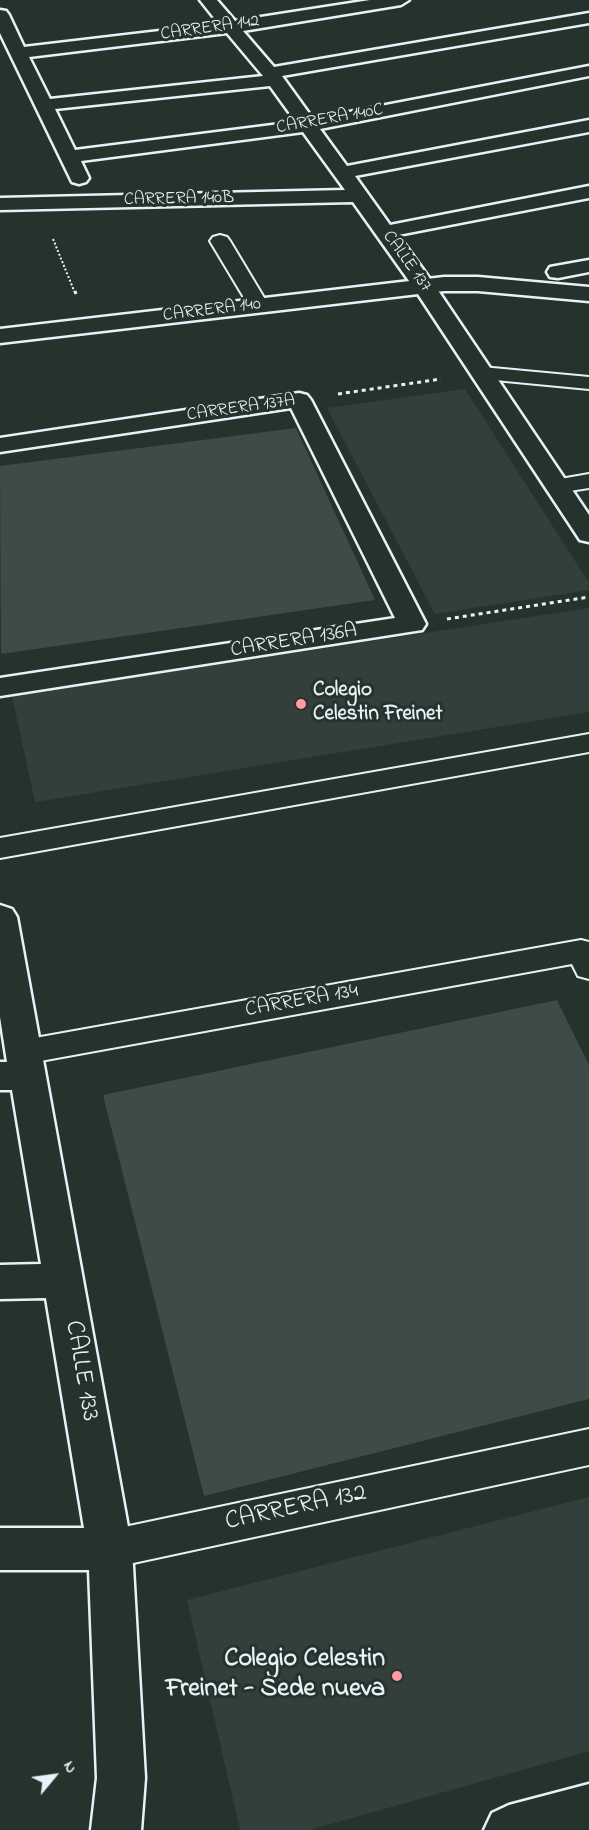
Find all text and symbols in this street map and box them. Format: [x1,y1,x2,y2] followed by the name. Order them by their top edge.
[159,11,261,47] street label: CARRERA 142
[275,100,385,140] street label: CARRERA 140C
[124,188,234,212] street label: CARRERA 140B
[377,227,435,297] street label: CALLE 137
[162,294,262,328] street label: CARRERA 140
[186,391,296,427] street label: CARRERA 137A
[229,620,359,664] street label: CARRERA 136A
[313,679,442,729] place label: Colegio Celestin Freinet
[294,697,308,711] marker: Colegio Celestin Freinet
[244,980,360,1024] street label: CARRERA 134
[56,1318,104,1424] street label: CALLE 133
[223,1479,369,1539] street label: CARRERA 132
[165,1645,385,1706] place label: Colegio Celestin Freinet - Sede nueva
[390,1669,404,1683] marker: Colegio Celestin Freinet - Sede nueva
[24,1746,84,1806] north arrow
[57,1757,83,1778] text: N

